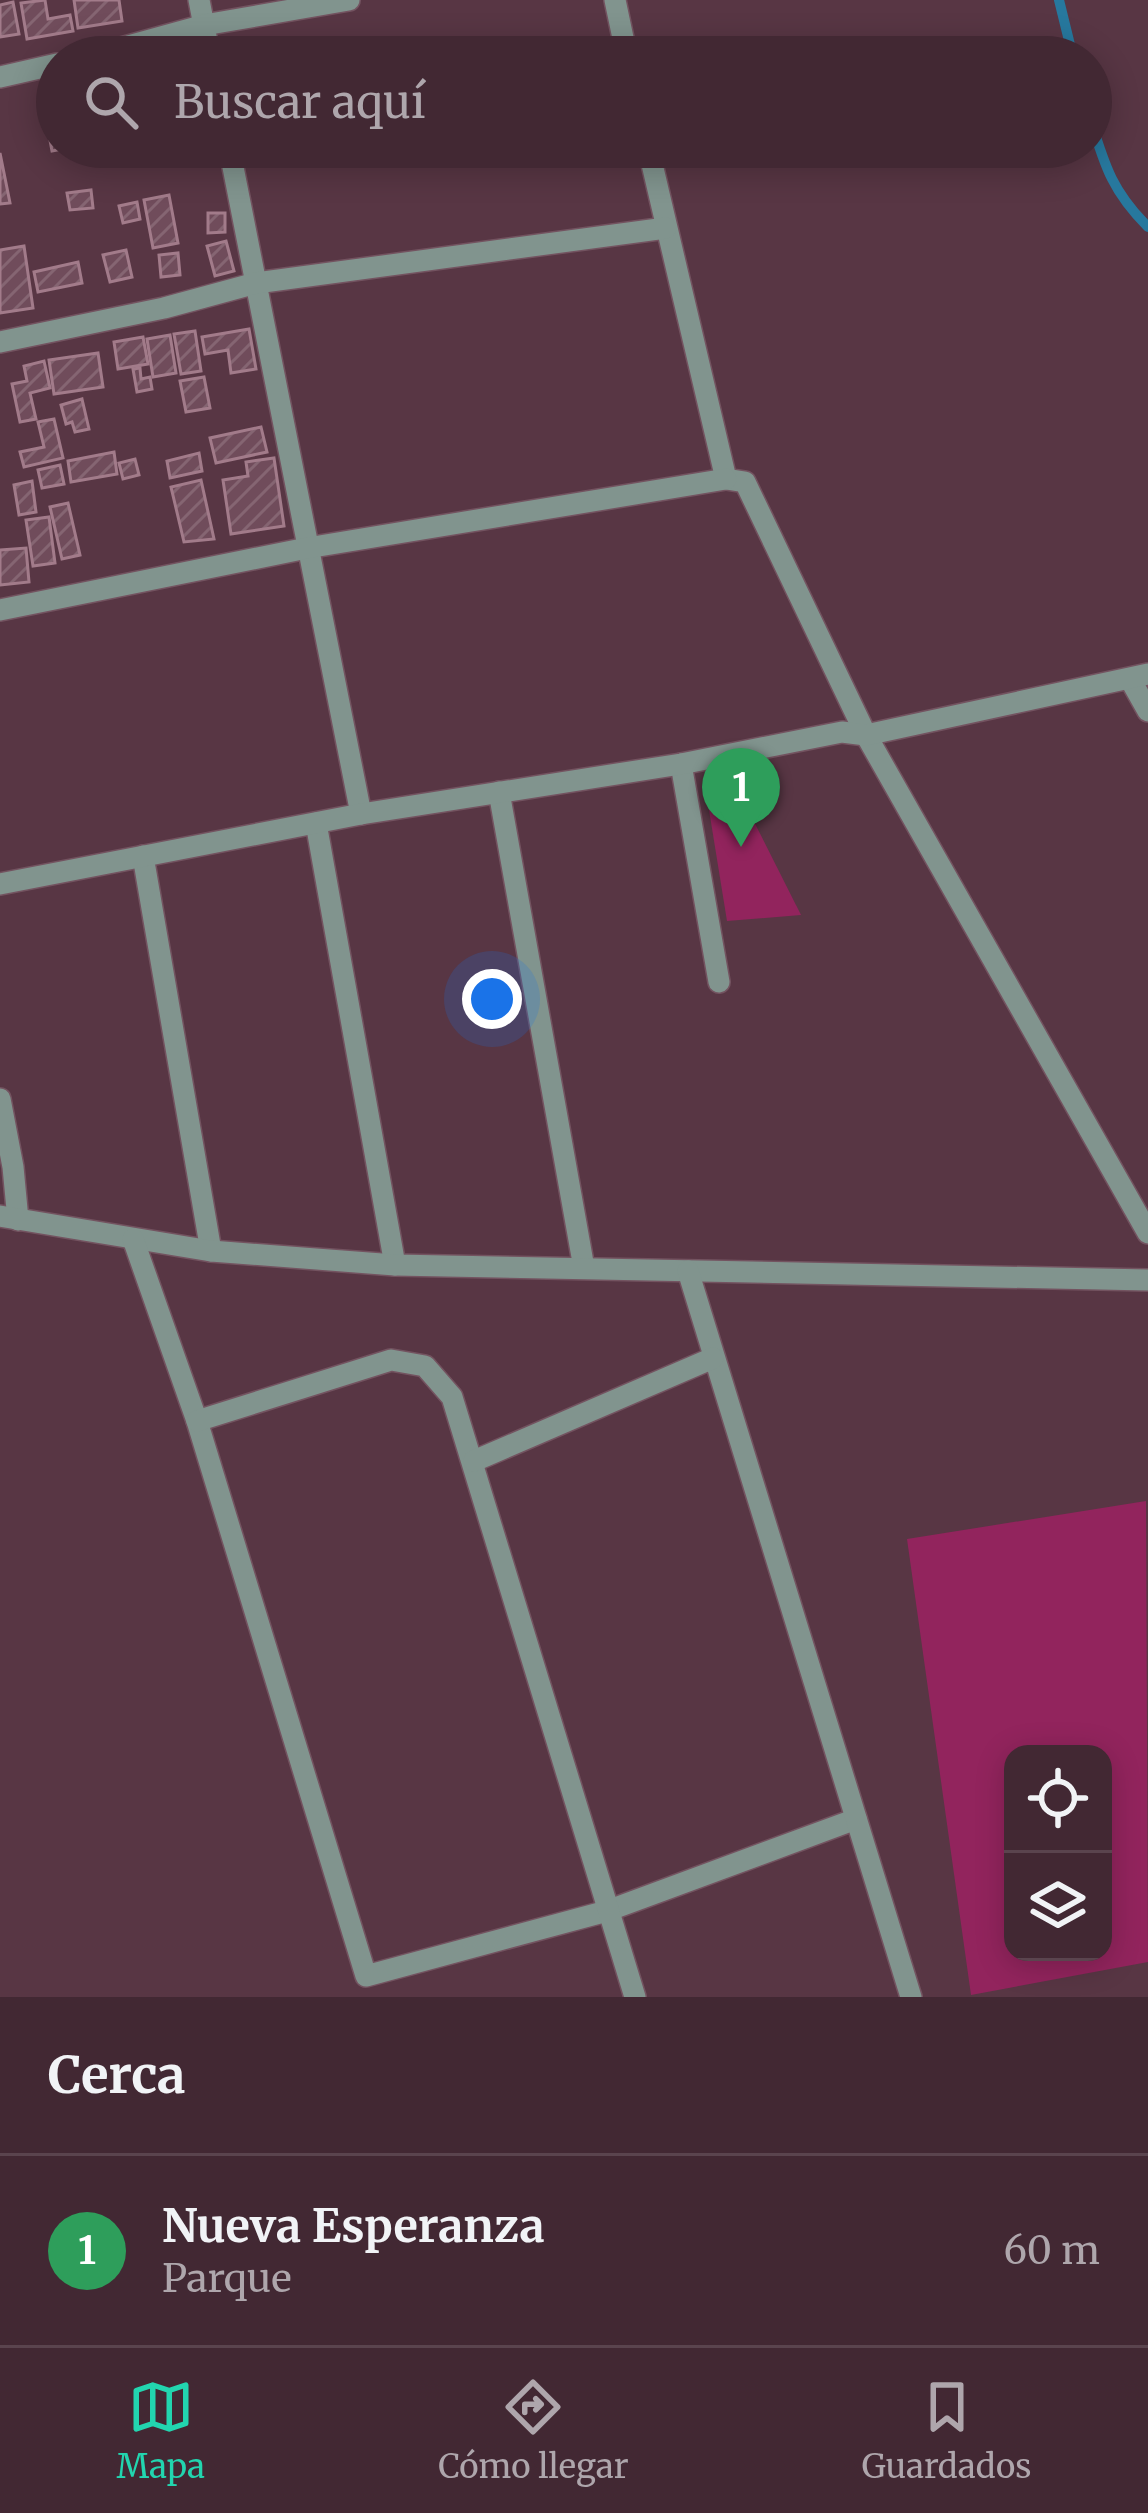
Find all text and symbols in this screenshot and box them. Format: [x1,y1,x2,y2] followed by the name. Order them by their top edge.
[36,36,1112,168] search box
[78,69,144,135] icon: search
[174,74,425,130] text: Buscar aquí
[702,748,780,847] pin: 1
[462,969,522,1029] your location
[1004,1745,1112,1961] map controls
[1004,1745,1112,1853] button: locate
[1004,1853,1112,1961] button: layers
[48,2043,186,2107] text: Cerca
[162,2198,545,2254] text: Nueva Esperanza
[78,2226,96,2275] text: 1
[1003,2226,1100,2275] text: 60 m
[162,2254,291,2303] text: Parque
[117,2374,205,2487] tab: Mapa
[438,2374,629,2487] tab: Cómo llegar
[862,2374,1031,2487] tab: Guardados

